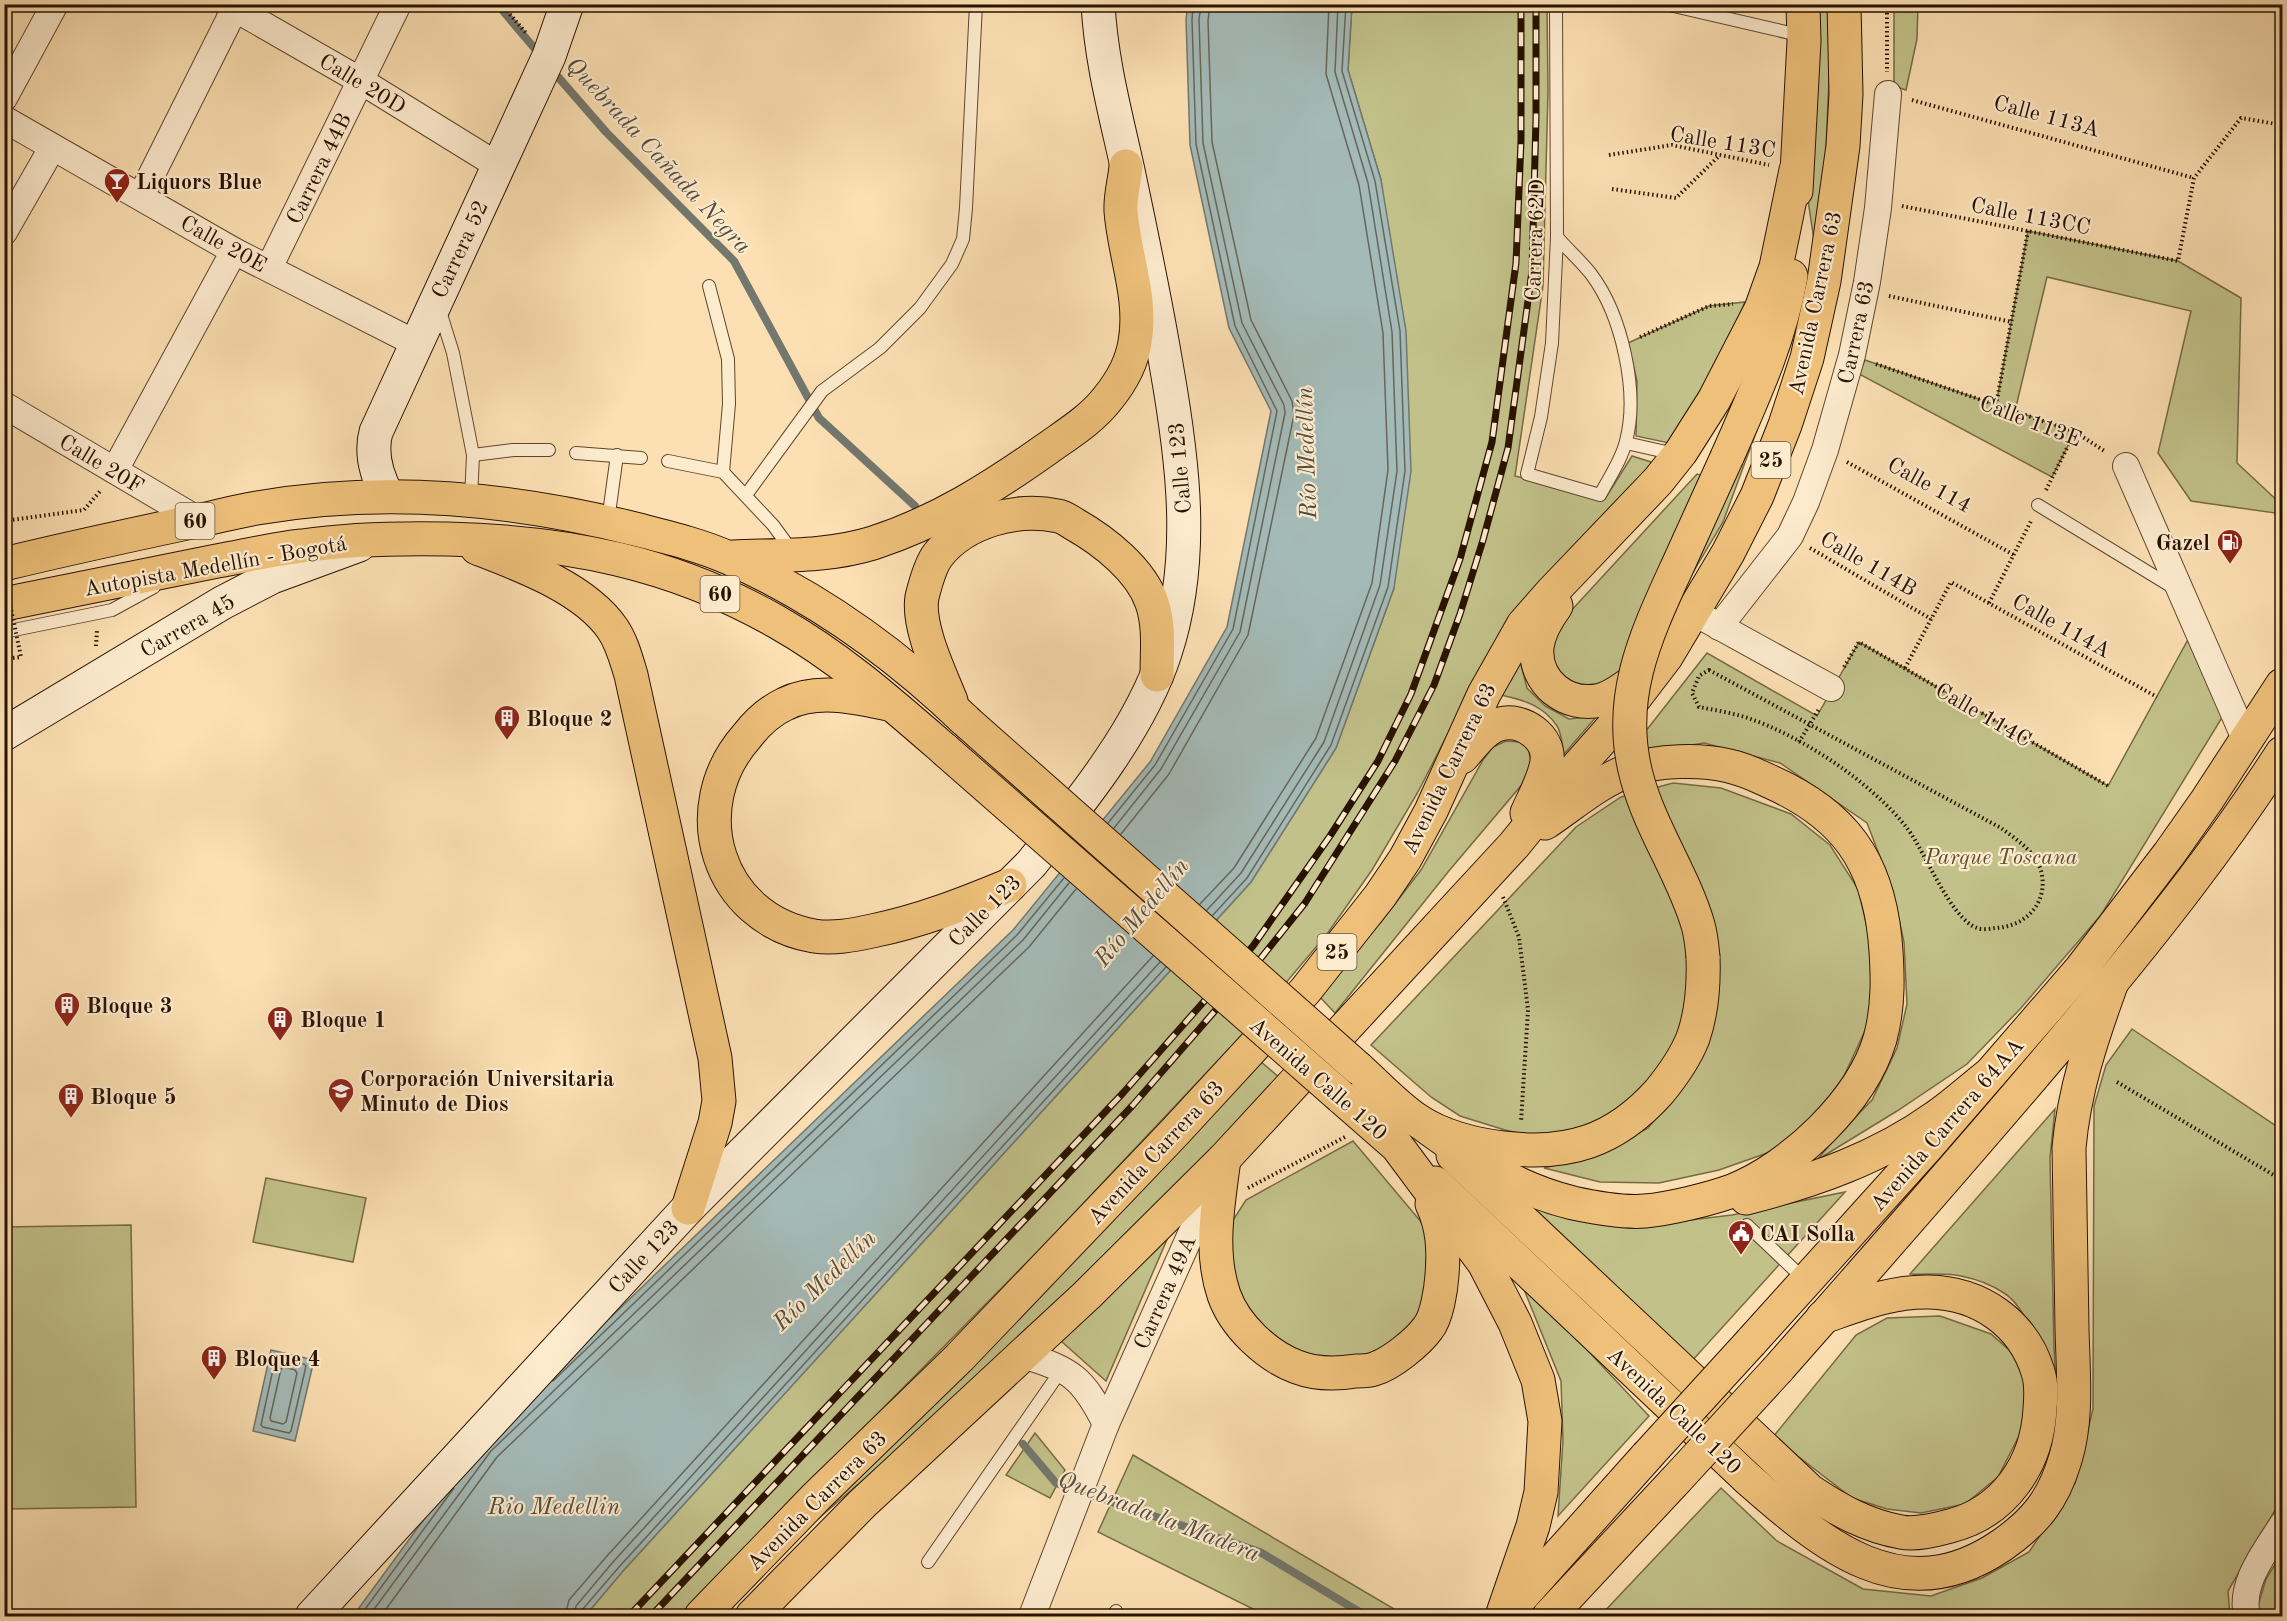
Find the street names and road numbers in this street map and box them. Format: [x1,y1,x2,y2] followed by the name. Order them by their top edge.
[315,50,409,119] street label: Calle 20D
[1991,92,2102,142] street label: Calle 113A
[283,110,356,228] street label: Carrera 44B
[1668,124,1777,162] street label: Calle 113C
[1523,178,1549,302] street label: Carrera 62D
[1969,195,2092,239] street label: Calle 113CC
[429,197,493,302] street label: Carrera 52
[1786,209,1846,398] street label: Avenida Carrera 63
[176,212,270,277] street label: Calle 20E
[1835,279,1879,386] street label: Carrera 63
[1976,392,2084,451] street label: Calle 113E
[1166,421,1196,515] street label: Calle 123
[55,431,147,498] street label: Calle 20F
[1752,442,1790,478] road number: 25
[1883,454,1975,518] street label: Calle 114
[176,503,214,539] road number: 60
[1816,528,1920,601] street label: Calle 114B
[82,533,349,601] street label: Autopista Medellín - Bogotá
[700,576,740,612] road number: 60
[137,591,239,663] street label: Carrera 45
[2008,591,2114,663] street label: Calle 114A
[1399,680,1501,858] street label: Avenida Carrera 63
[1931,680,2035,752] street label: Calle 114C
[945,871,1026,952] street label: Calle 123
[1318,934,1356,970] road number: 25
[1245,1014,1391,1145] street label: Avenida Calle 120
[1867,1034,2029,1216] street label: Avenida Carrera 64AA
[1084,1077,1229,1230] street label: Avenida Carrera 63
[605,1216,684,1299] street label: Calle 123
[1131,1232,1201,1353] street label: Carrera 49A
[1602,1344,1745,1479] street label: Avenida Calle 120
[743,1427,892,1576] street label: Avenida Carrera 63

